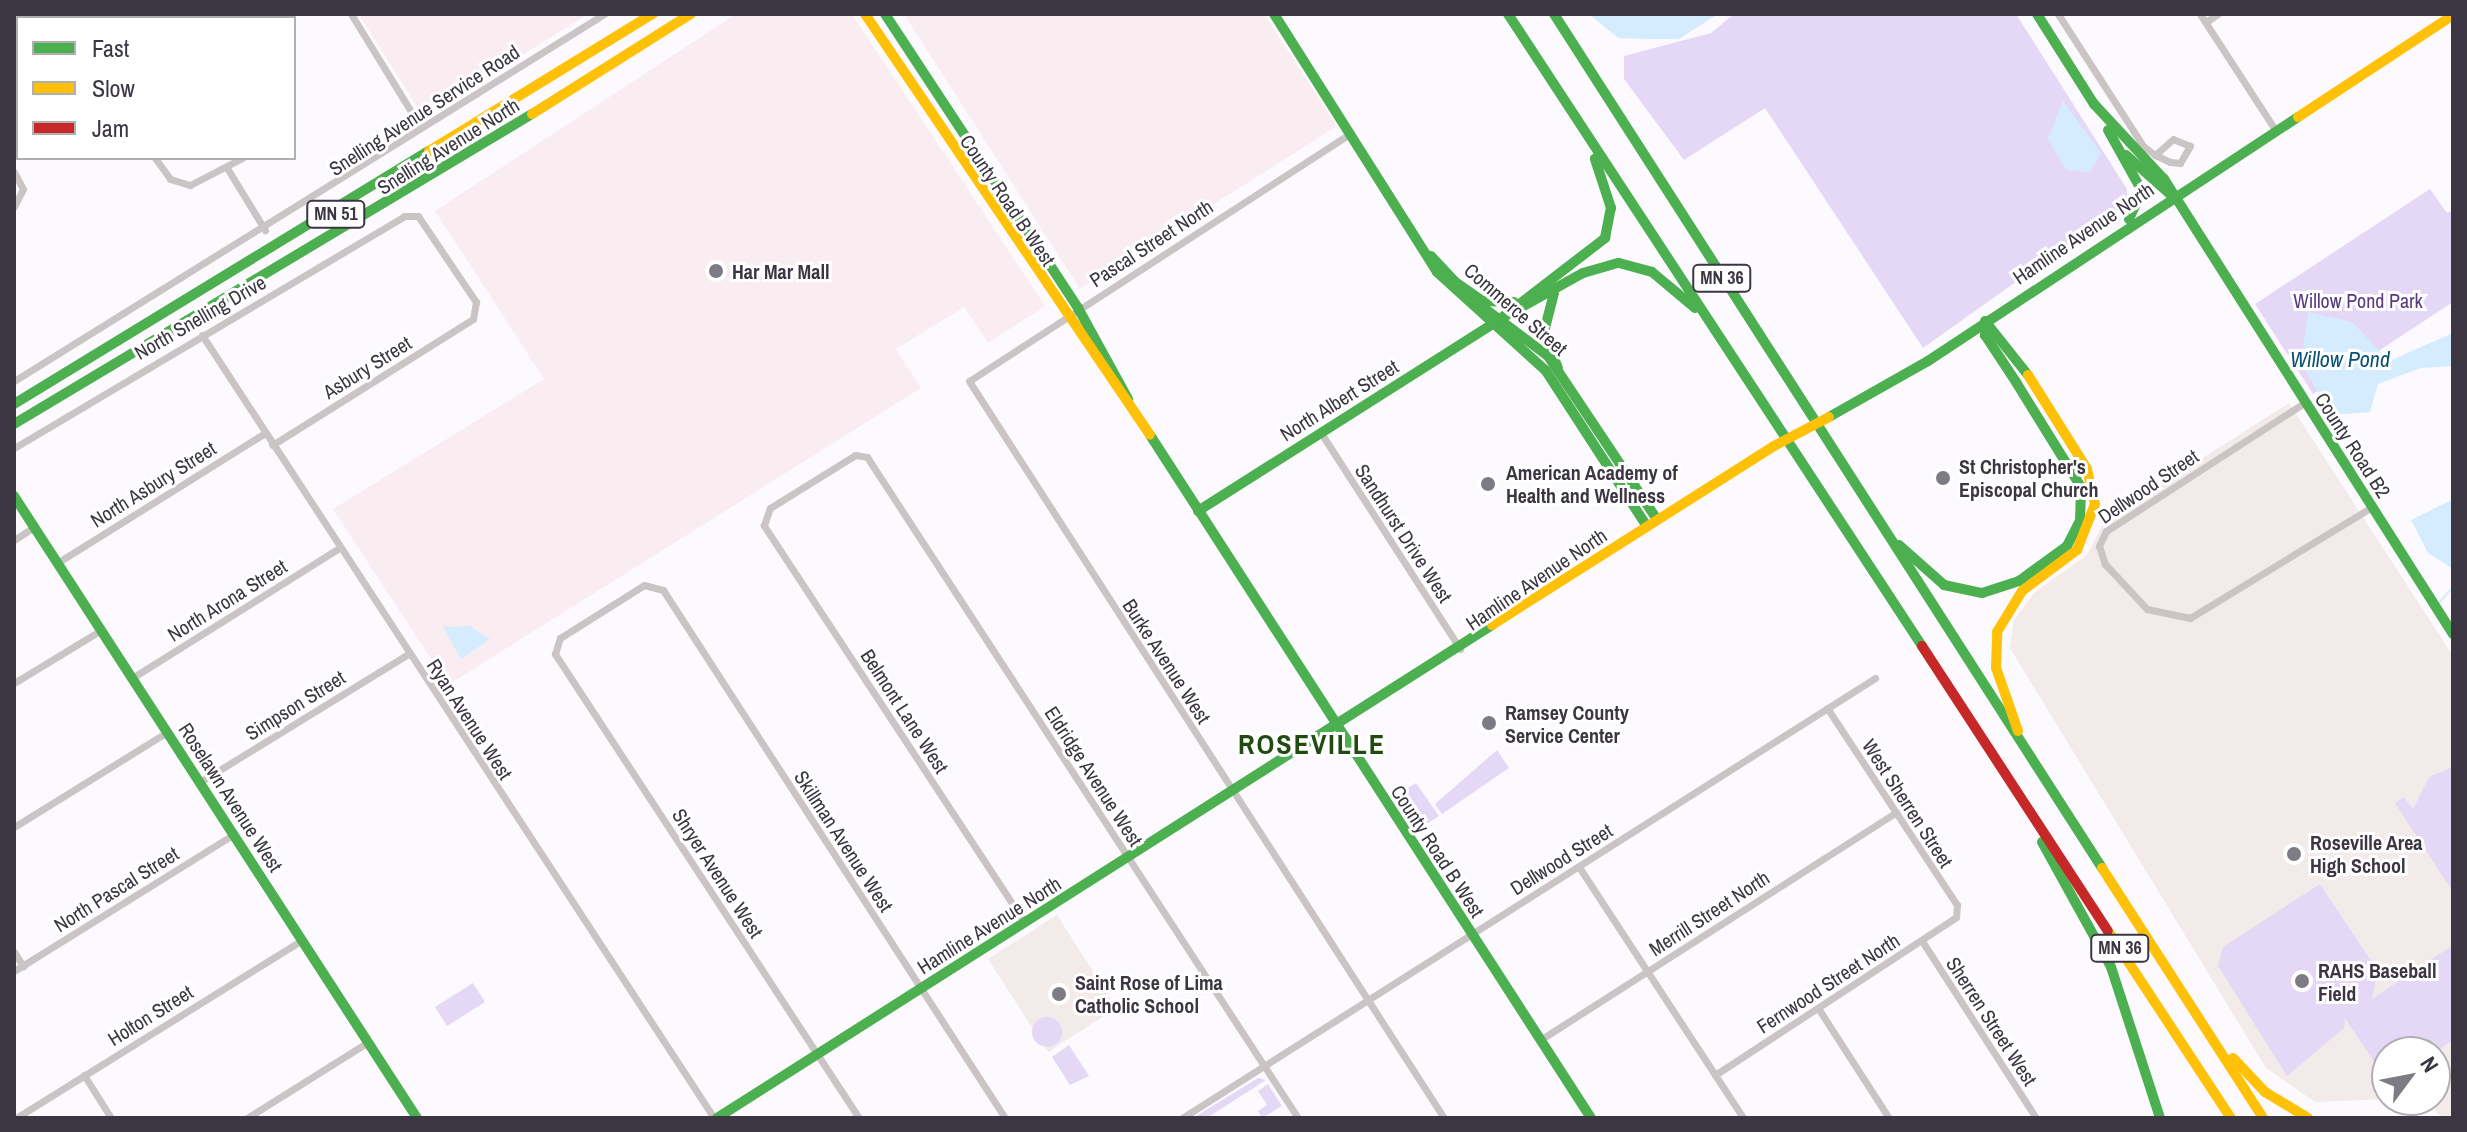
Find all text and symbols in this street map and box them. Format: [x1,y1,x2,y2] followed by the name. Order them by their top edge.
[16,16,296,160] legend
[92,32,129,64] text: Fast
[324,39,524,181] street label: Snelling Avenue Service Road
[92,72,135,104] text: Slow
[372,92,524,200] street label: Snelling Avenue North
[92,112,129,144] text: Jam
[955,130,1061,270] street label: County Road B West
[2008,177,2158,289] street label: Hamline Avenue North
[1085,194,1217,292] street label: Pascal Street North
[306,200,366,228] road number: MN 51
[1460,258,1572,360] street label: Commerce Street
[732,259,830,283] place label: Har Mar Mall
[707,262,725,280] marker: Har Mar Mall
[1692,264,1752,292] road number: MN 36
[130,270,270,364] street label: North Snelling Drive
[2293,288,2423,312] park label: Willow Pond Park
[319,330,415,404] street label: Asbury Street
[2290,347,2390,373] water label: Willow Pond
[1275,354,1403,446] street label: North Albert Street
[2310,388,2396,502] street label: County Road B2
[86,436,220,532] street label: North Asbury Street
[2093,444,2203,528] street label: Dellwood Street
[1959,454,2098,501] place label: St Christopher's Episcopal Church
[1350,459,1458,607] street label: Sandhurst Drive West
[1506,460,1678,507] place label: American Academy of Health and Wellness
[1934,469,1952,487] marker: St Christopher's Episcopal Church
[1477,473,1499,495] marker: American Academy of Health and Wellness
[1461,523,1611,635] street label: Hamline Avenue North
[163,554,291,646] street label: North Arona Street
[1118,594,1216,728] street label: Burke Avenue West
[856,645,954,777] street label: Belmont Lane West
[422,654,518,784] street label: Ryan Avenue West
[241,665,349,745] street label: Simpson Street
[1505,700,1629,747] place label: Ramsey County Service Center
[1040,701,1148,851] street label: Eldridge Avenue West
[1480,714,1498,732] marker: Ramsey County Service Center
[174,718,288,876] street label: Roselawn Avenue West
[1238,727,1386,761] district label: ROSEVILLE
[1858,734,1958,872] street label: West Sherren Street
[789,766,899,916] street label: Skillman Avenue West
[1386,780,1490,922] street label: County Road B West
[667,804,769,942] street label: Shryer Avenue West
[1506,818,1616,900] street label: Dellwood Street
[2310,830,2423,877] place label: Roseville Area High School
[49,841,183,937] street label: North Pascal Street
[2285,845,2303,863] marker: Roseville Area High School
[1644,865,1774,961] street label: Merrill Street North
[912,871,1066,979] street label: Hamline Avenue North
[1752,928,1904,1038] street label: Fernwood Street North
[2090,934,2150,962] road number: MN 36
[1942,952,2042,1090] street label: Sherren Street West
[2318,958,2436,1005] place label: RAHS Baseball Field
[1075,970,1223,1017] place label: Saint Rose of Lima Catholic School
[2293,972,2311,990] marker: RAHS Baseball Field
[103,979,197,1051] street label: Holton Street
[1050,985,1068,1003] marker: Saint Rose of Lima Catholic School
[2371,1036,2451,1116] north arrow
[2413,1051,2446,1078] text: N

